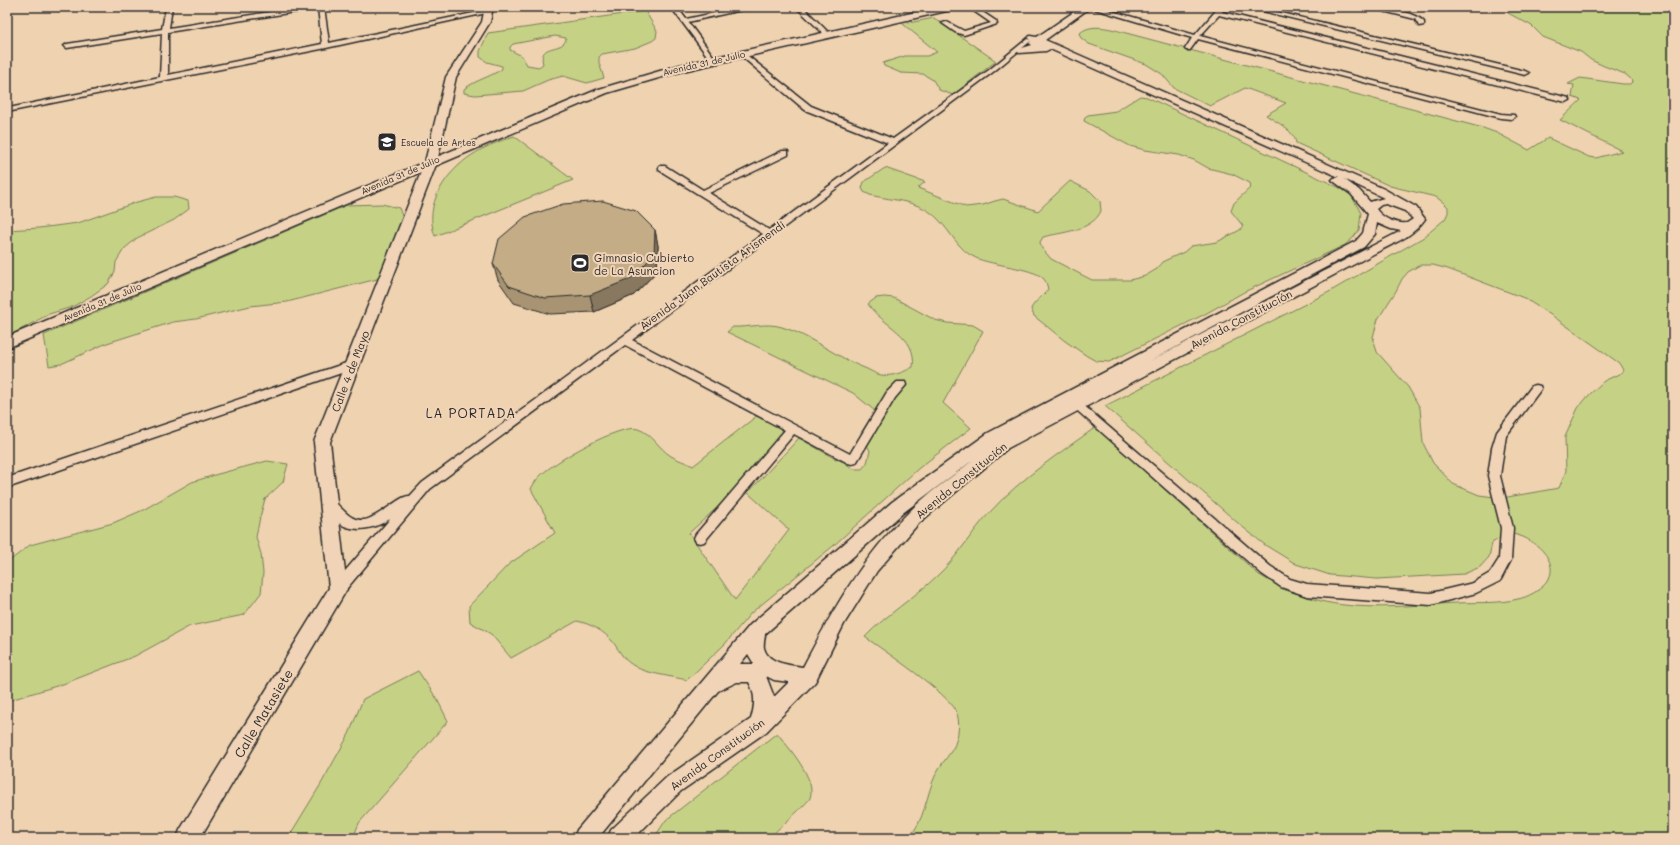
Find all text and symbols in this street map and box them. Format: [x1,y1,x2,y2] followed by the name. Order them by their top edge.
[662,48,747,78] street label: Avenida 31 de Julio
[376,131,398,153] school or university icon: Escuela de Artes
[401,137,476,148] place label: Escuela de Artes
[359,153,441,197] street label: Avenida 31 de Julio
[636,217,788,333] street label: Avenida Juan Bautista Arismendi
[594,250,694,278] place label: Gimnasio Cubierto de La Asuncion
[569,252,591,274] sports icon: Gimnasio Cubierto de La Asuncion
[61,280,143,324] street label: Avenida 31 de Julio
[1187,286,1295,352] street label: Avenida Constitución
[328,328,373,414] street label: Calle 4 de Mayo
[426,404,516,421] district label: LA PORTADA
[912,439,1010,521] street label: Avenida Constitución
[230,666,296,760] street label: Calle Matasiete
[667,715,767,793] street label: Avenida Constitución

